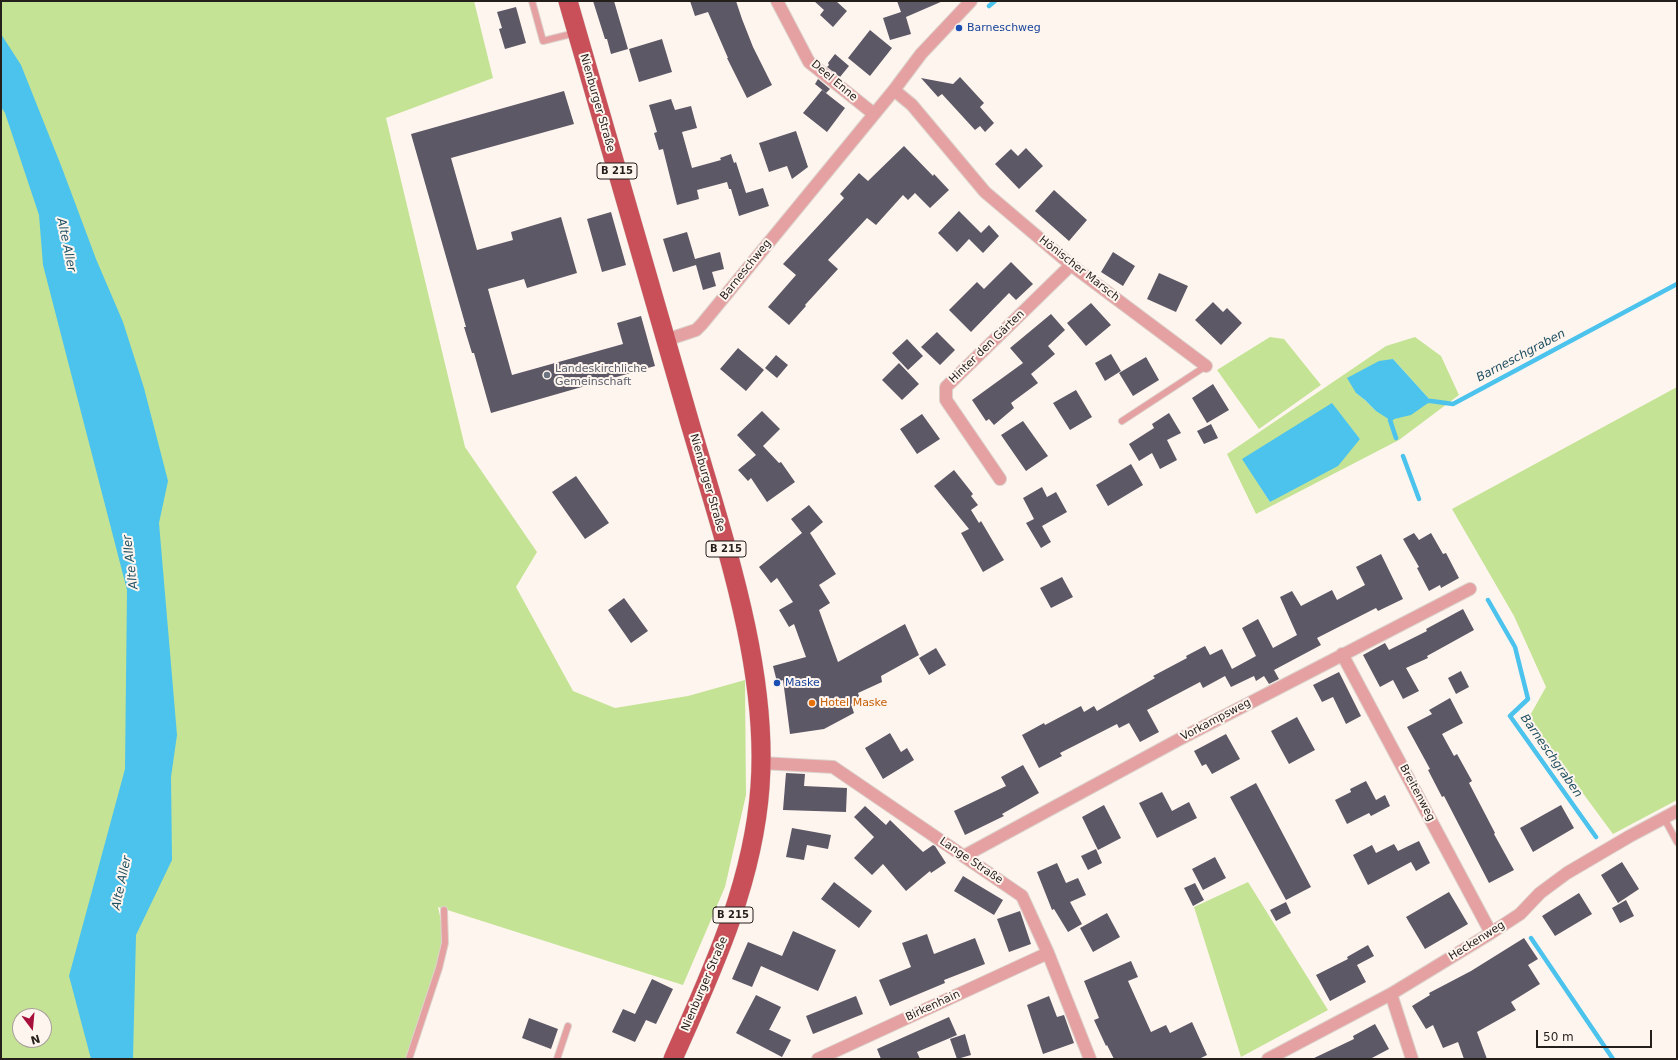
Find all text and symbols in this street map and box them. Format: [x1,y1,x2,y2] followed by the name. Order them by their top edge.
[967,21,1041,35] place label: Barneschweg
[954,23,964,33] marker: Barneschweg
[577,52,617,154] street label: Nienburger Straße
[808,58,860,104] street label: Deel Enne
[597,163,637,179] road number: B 215
[53,217,79,273] water label: Alte Aller
[1036,234,1122,304] street label: Hönischer Marsch
[718,237,774,303] street label: Barneschweg
[947,308,1027,386] street label: Hinter den Gärten
[1474,327,1568,385] water label: Barneschgraben
[555,362,647,388] place label: Landeskirchliche Gemeinschaft
[542,370,552,380] marker: Landeskirchliche Gemeinschaft
[687,432,727,534] street label: Nienburger Straße
[121,534,141,590] water label: Alte Aller
[706,541,746,557] road number: B 215
[785,676,820,690] place label: Maske
[772,678,782,688] marker: Maske
[820,696,887,710] place label: Hotel Maske
[1179,696,1253,744] street label: Vorkampsweg
[807,698,817,708] marker: Hotel Maske
[1517,712,1585,800] water label: Barneschgraben
[1397,762,1437,824] street label: Breitenweg
[937,835,1005,887] street label: Lange Straße
[109,855,135,911] water label: Alte Aller
[713,907,753,923] road number: B 215
[1447,919,1507,963] street label: Heckenweg
[679,935,731,1033] street label: Nienburger Straße
[904,988,962,1024] street label: Birkenhain
[12,1008,52,1048] north arrow
[1538,1022,1654,1048] scale bar
[1543,1030,1574,1044] text: 50 m
[29,1032,41,1047] text: N

